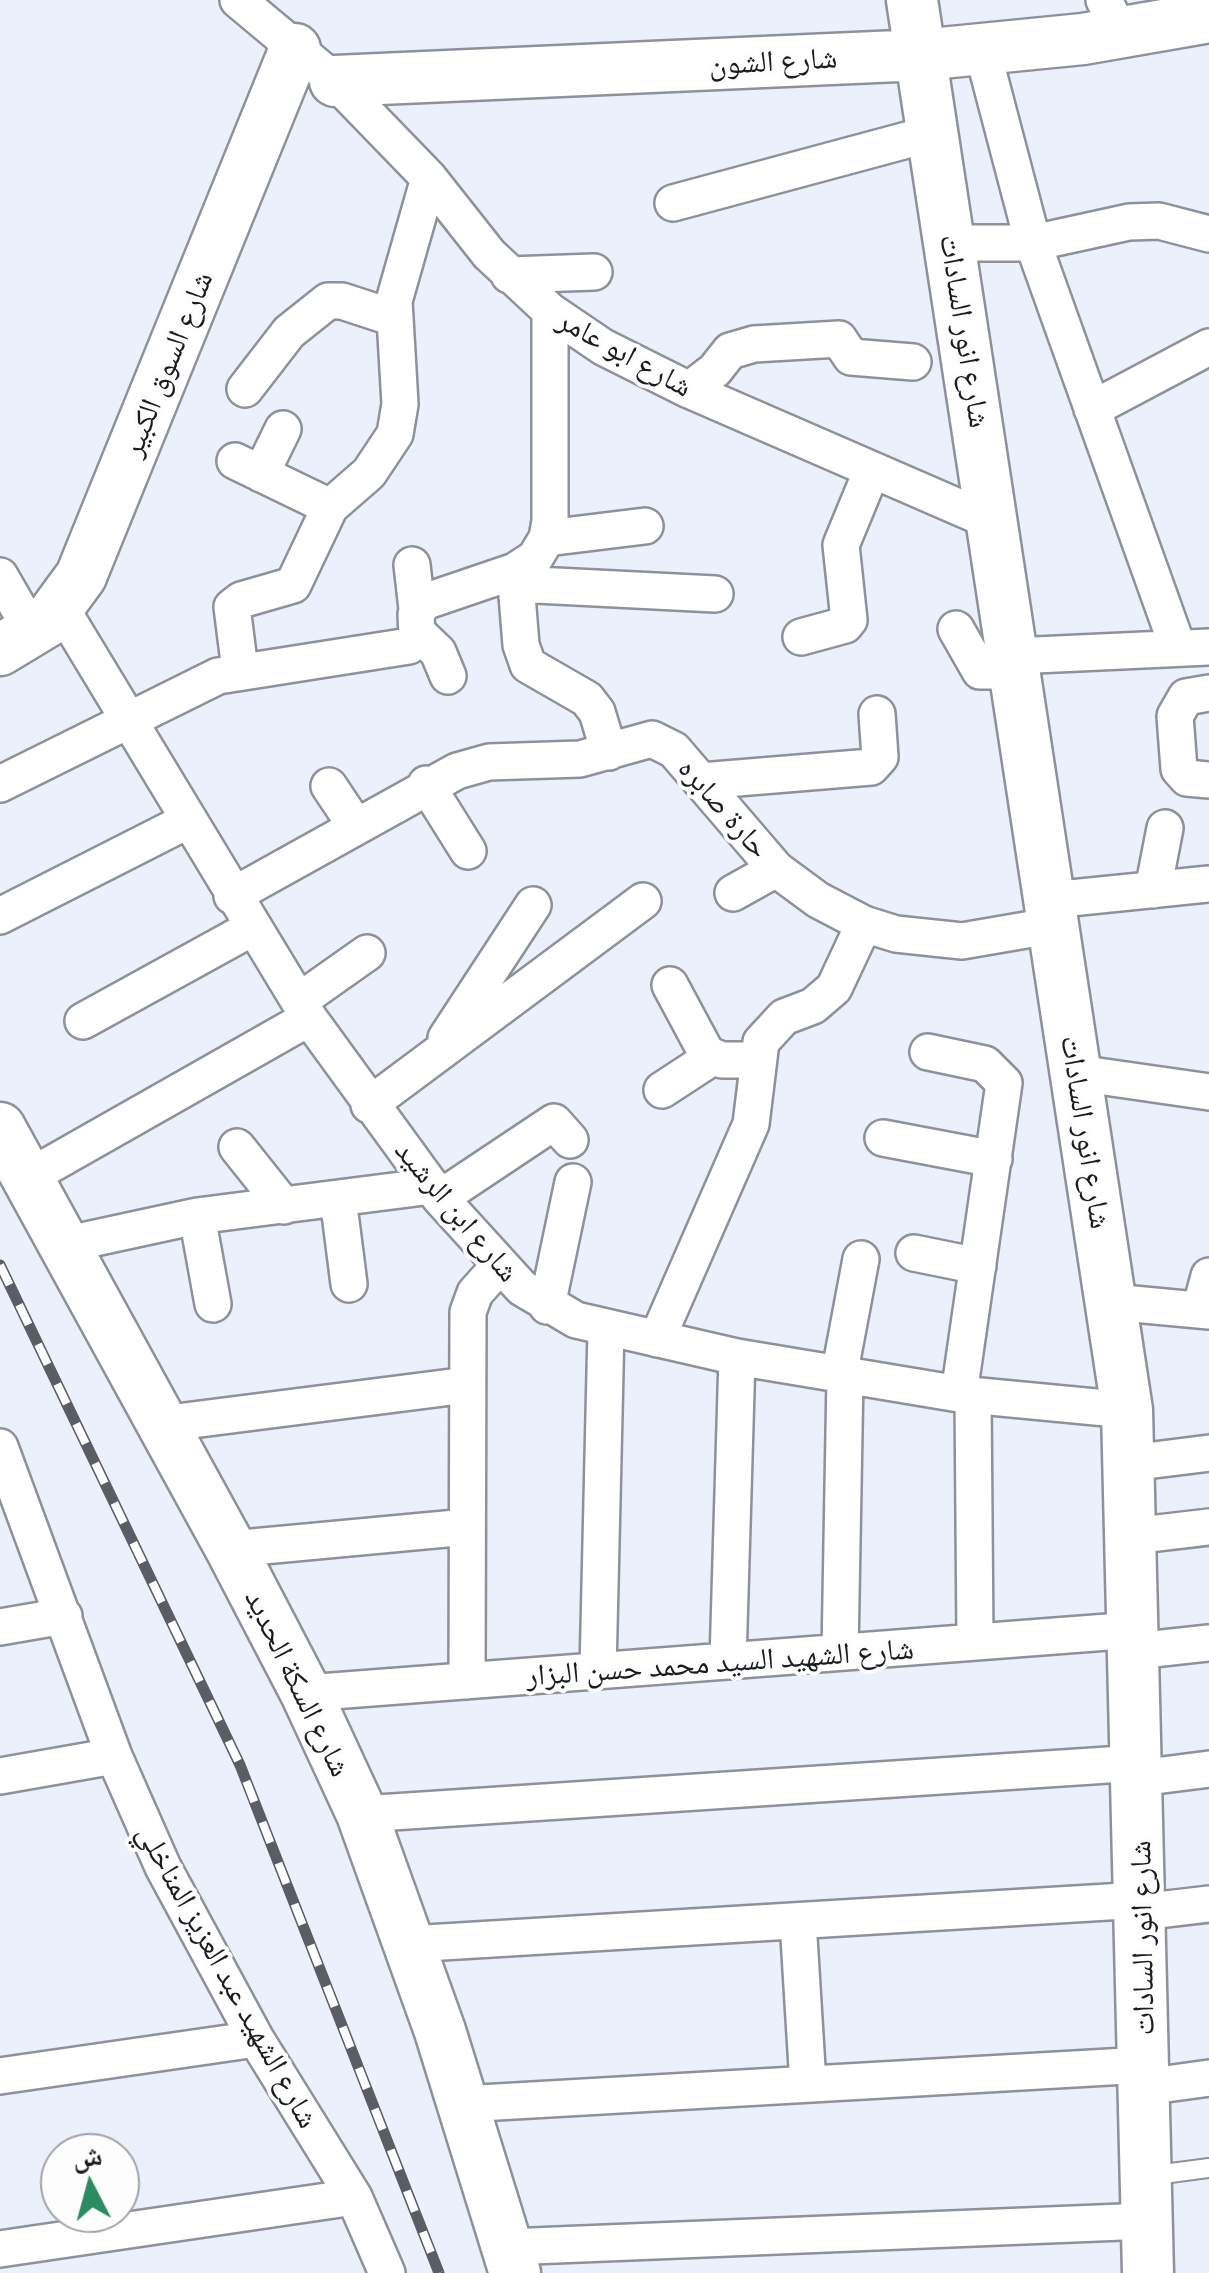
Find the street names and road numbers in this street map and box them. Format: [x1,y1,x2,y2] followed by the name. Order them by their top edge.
[708,40,838,82] street label: شارع الشون
[932,232,998,430] street label: شارع انور السادات
[114,266,220,462] street label: شارع السوق الكبير
[551,301,699,405] street label: شارع ابو عامر
[671,751,777,865] street label: حارة صابره
[1053,1033,1119,1231] street label: شارع انور السادات
[387,1133,527,1289] street label: شارع ابن الرشيد
[237,1584,359,1782] street label: شارع السكة الحديد
[525,1630,915,1694] street label: شارع الشهيد السيد محمد حسن البزار
[129,1818,327,2134] street label: شارع الشهيد عبد العزيز المناخلي
[1122,1840,1162,2036] street label: شارع انور السادات

